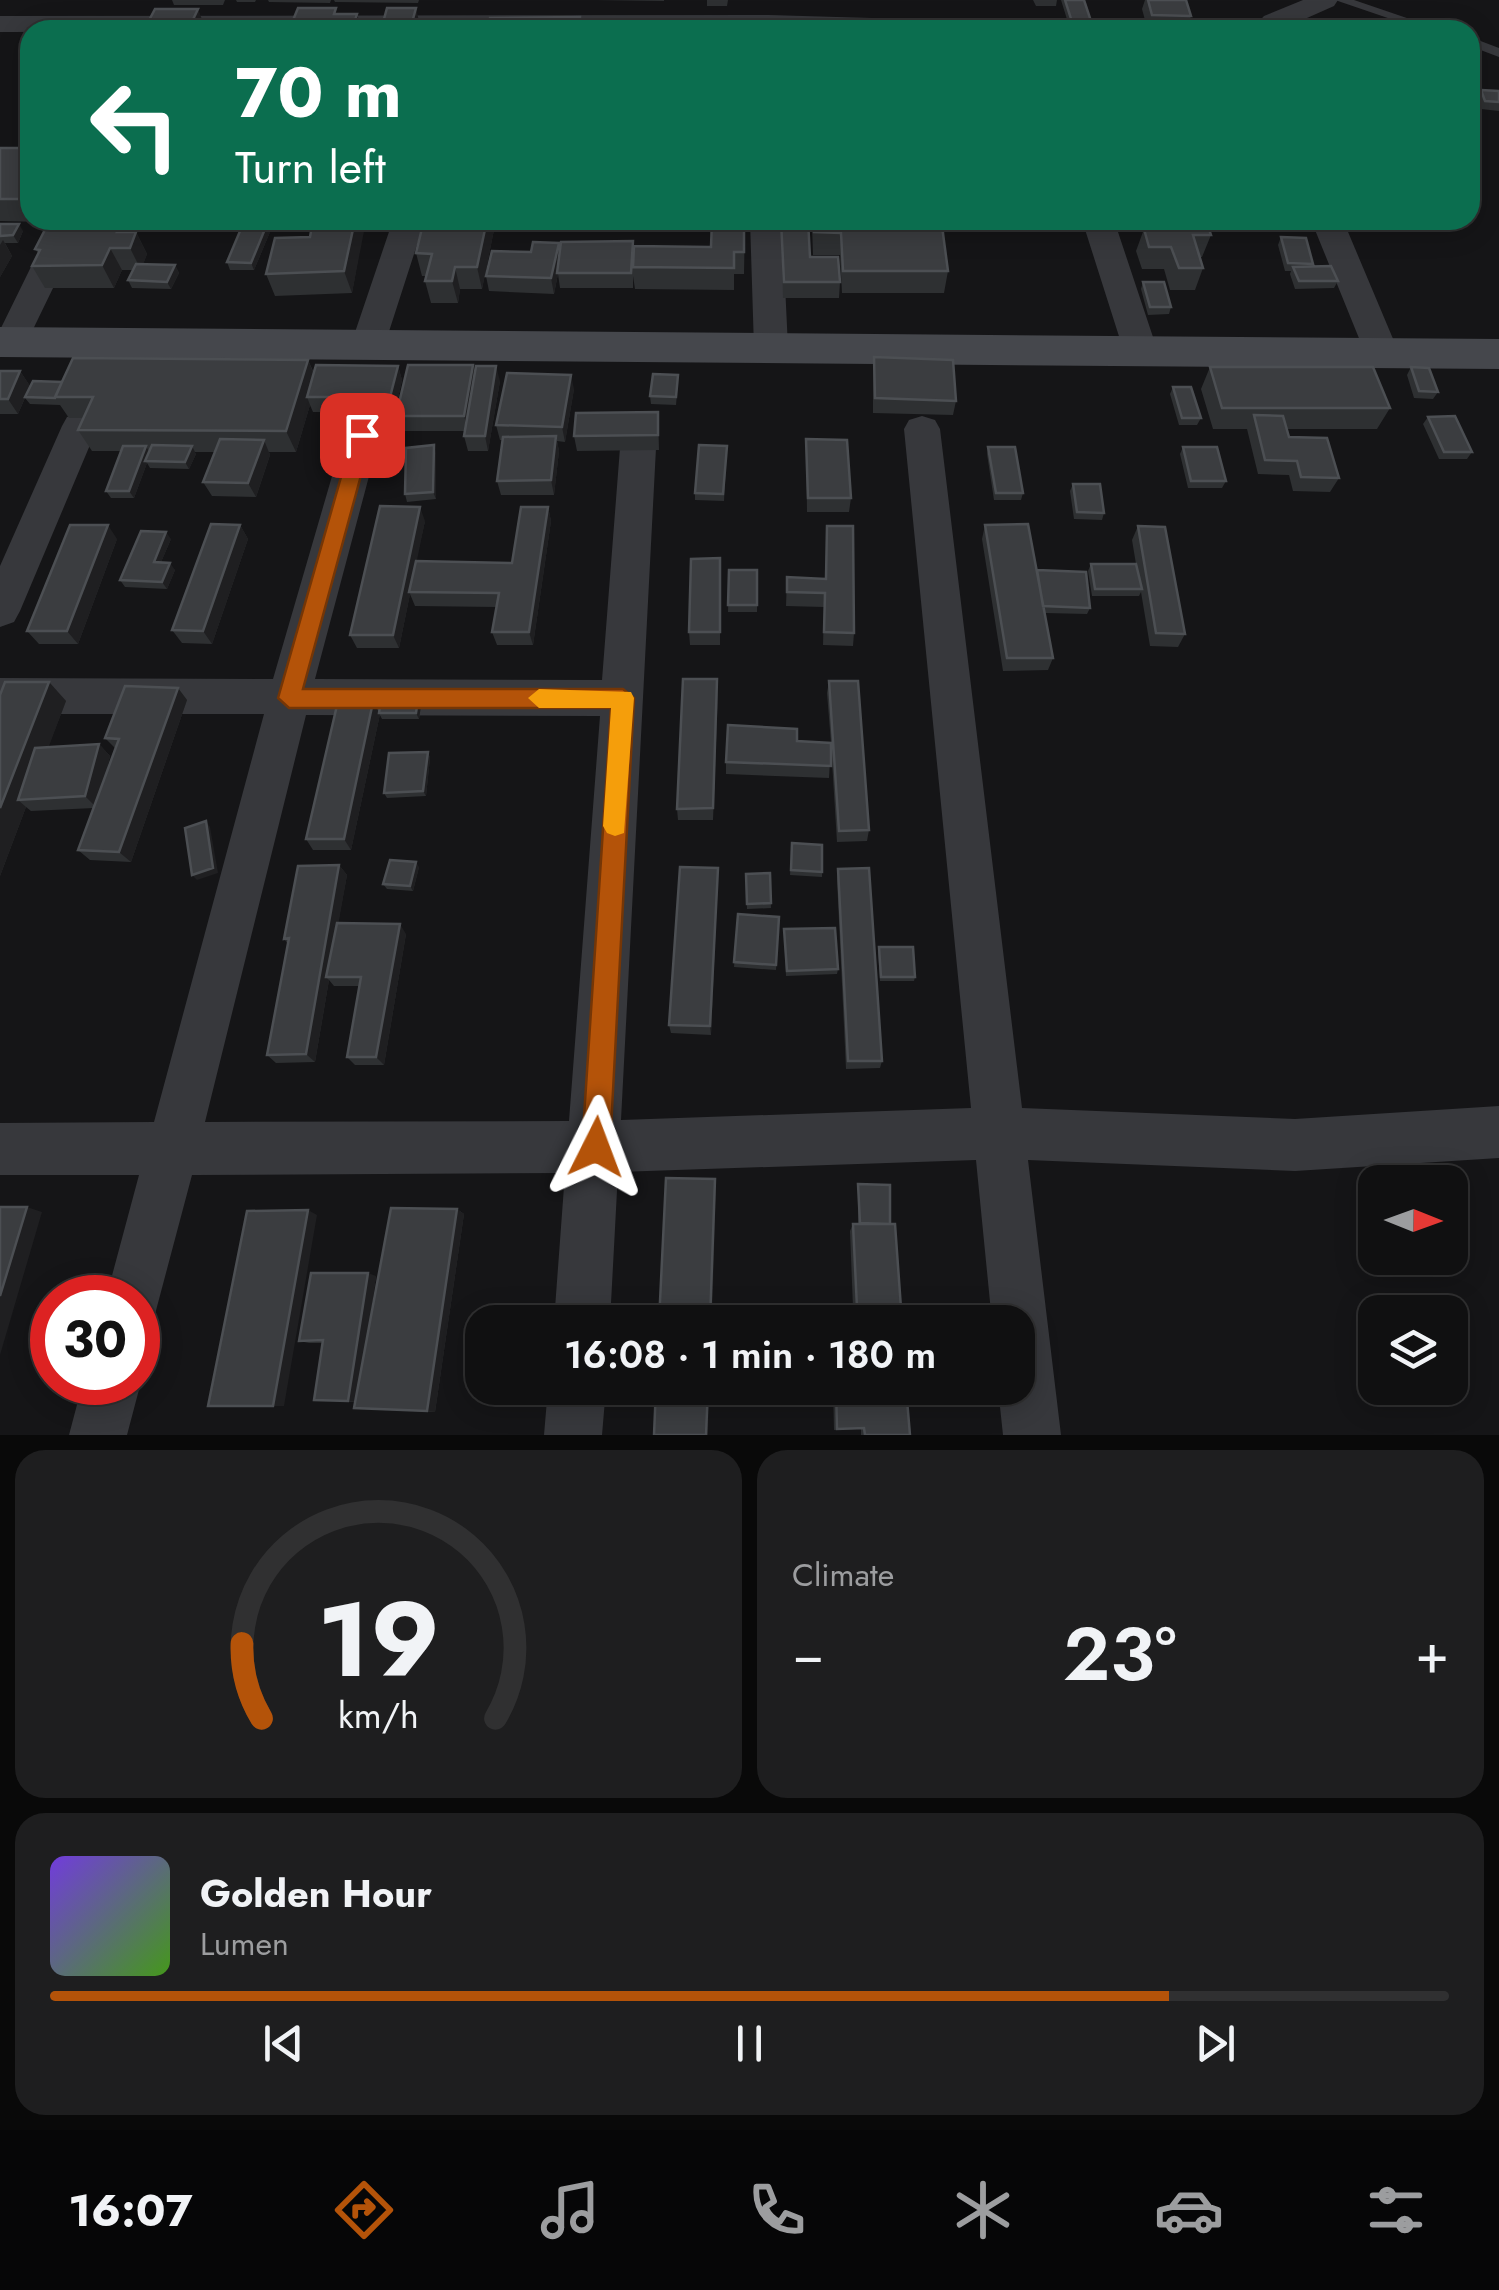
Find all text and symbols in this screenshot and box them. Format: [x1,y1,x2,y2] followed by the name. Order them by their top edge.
[235,42,402,143] text: 70 m
[70,60,200,190] icon: left
[235,135,386,200] text: Turn left
[320,393,405,478] pin
[335,408,390,463] icon: arrive
[544,1095,648,1199] position arrow
[1358,1165,1468,1275] north arrow
[1358,1165,1468,1405] map controls
[30,1275,160,1405] speed limit sign: 30
[1358,1295,1468,1405] button: layers
[564,1327,936,1382] text: 16:08 · 1 min · 180 m
[792,1552,894,1598] text: Climate
[317,1565,440,1715] text: 19
[1063,1600,1177,1708] text: 23°
[792,1614,824,1694] text: −
[1415,1614,1449,1694] text: +
[338,1690,419,1741] text: km/h
[200,1866,432,1921] text: Golden Hour
[200,1921,289,1967] text: Lumen
[256,2016,311,2071] icon: previous
[722,2016,777,2071] icon: pause
[1188,2016,1243,2071] icon: next
[329,2175,399,2245] icon: directions
[535,2175,605,2245] icon: music
[742,2175,812,2245] icon: phone
[948,2175,1018,2245] icon: climate
[1154,2175,1224,2245] icon: car
[1361,2175,1431,2245] icon: filters
[68,2178,193,2243] text: 16:07

